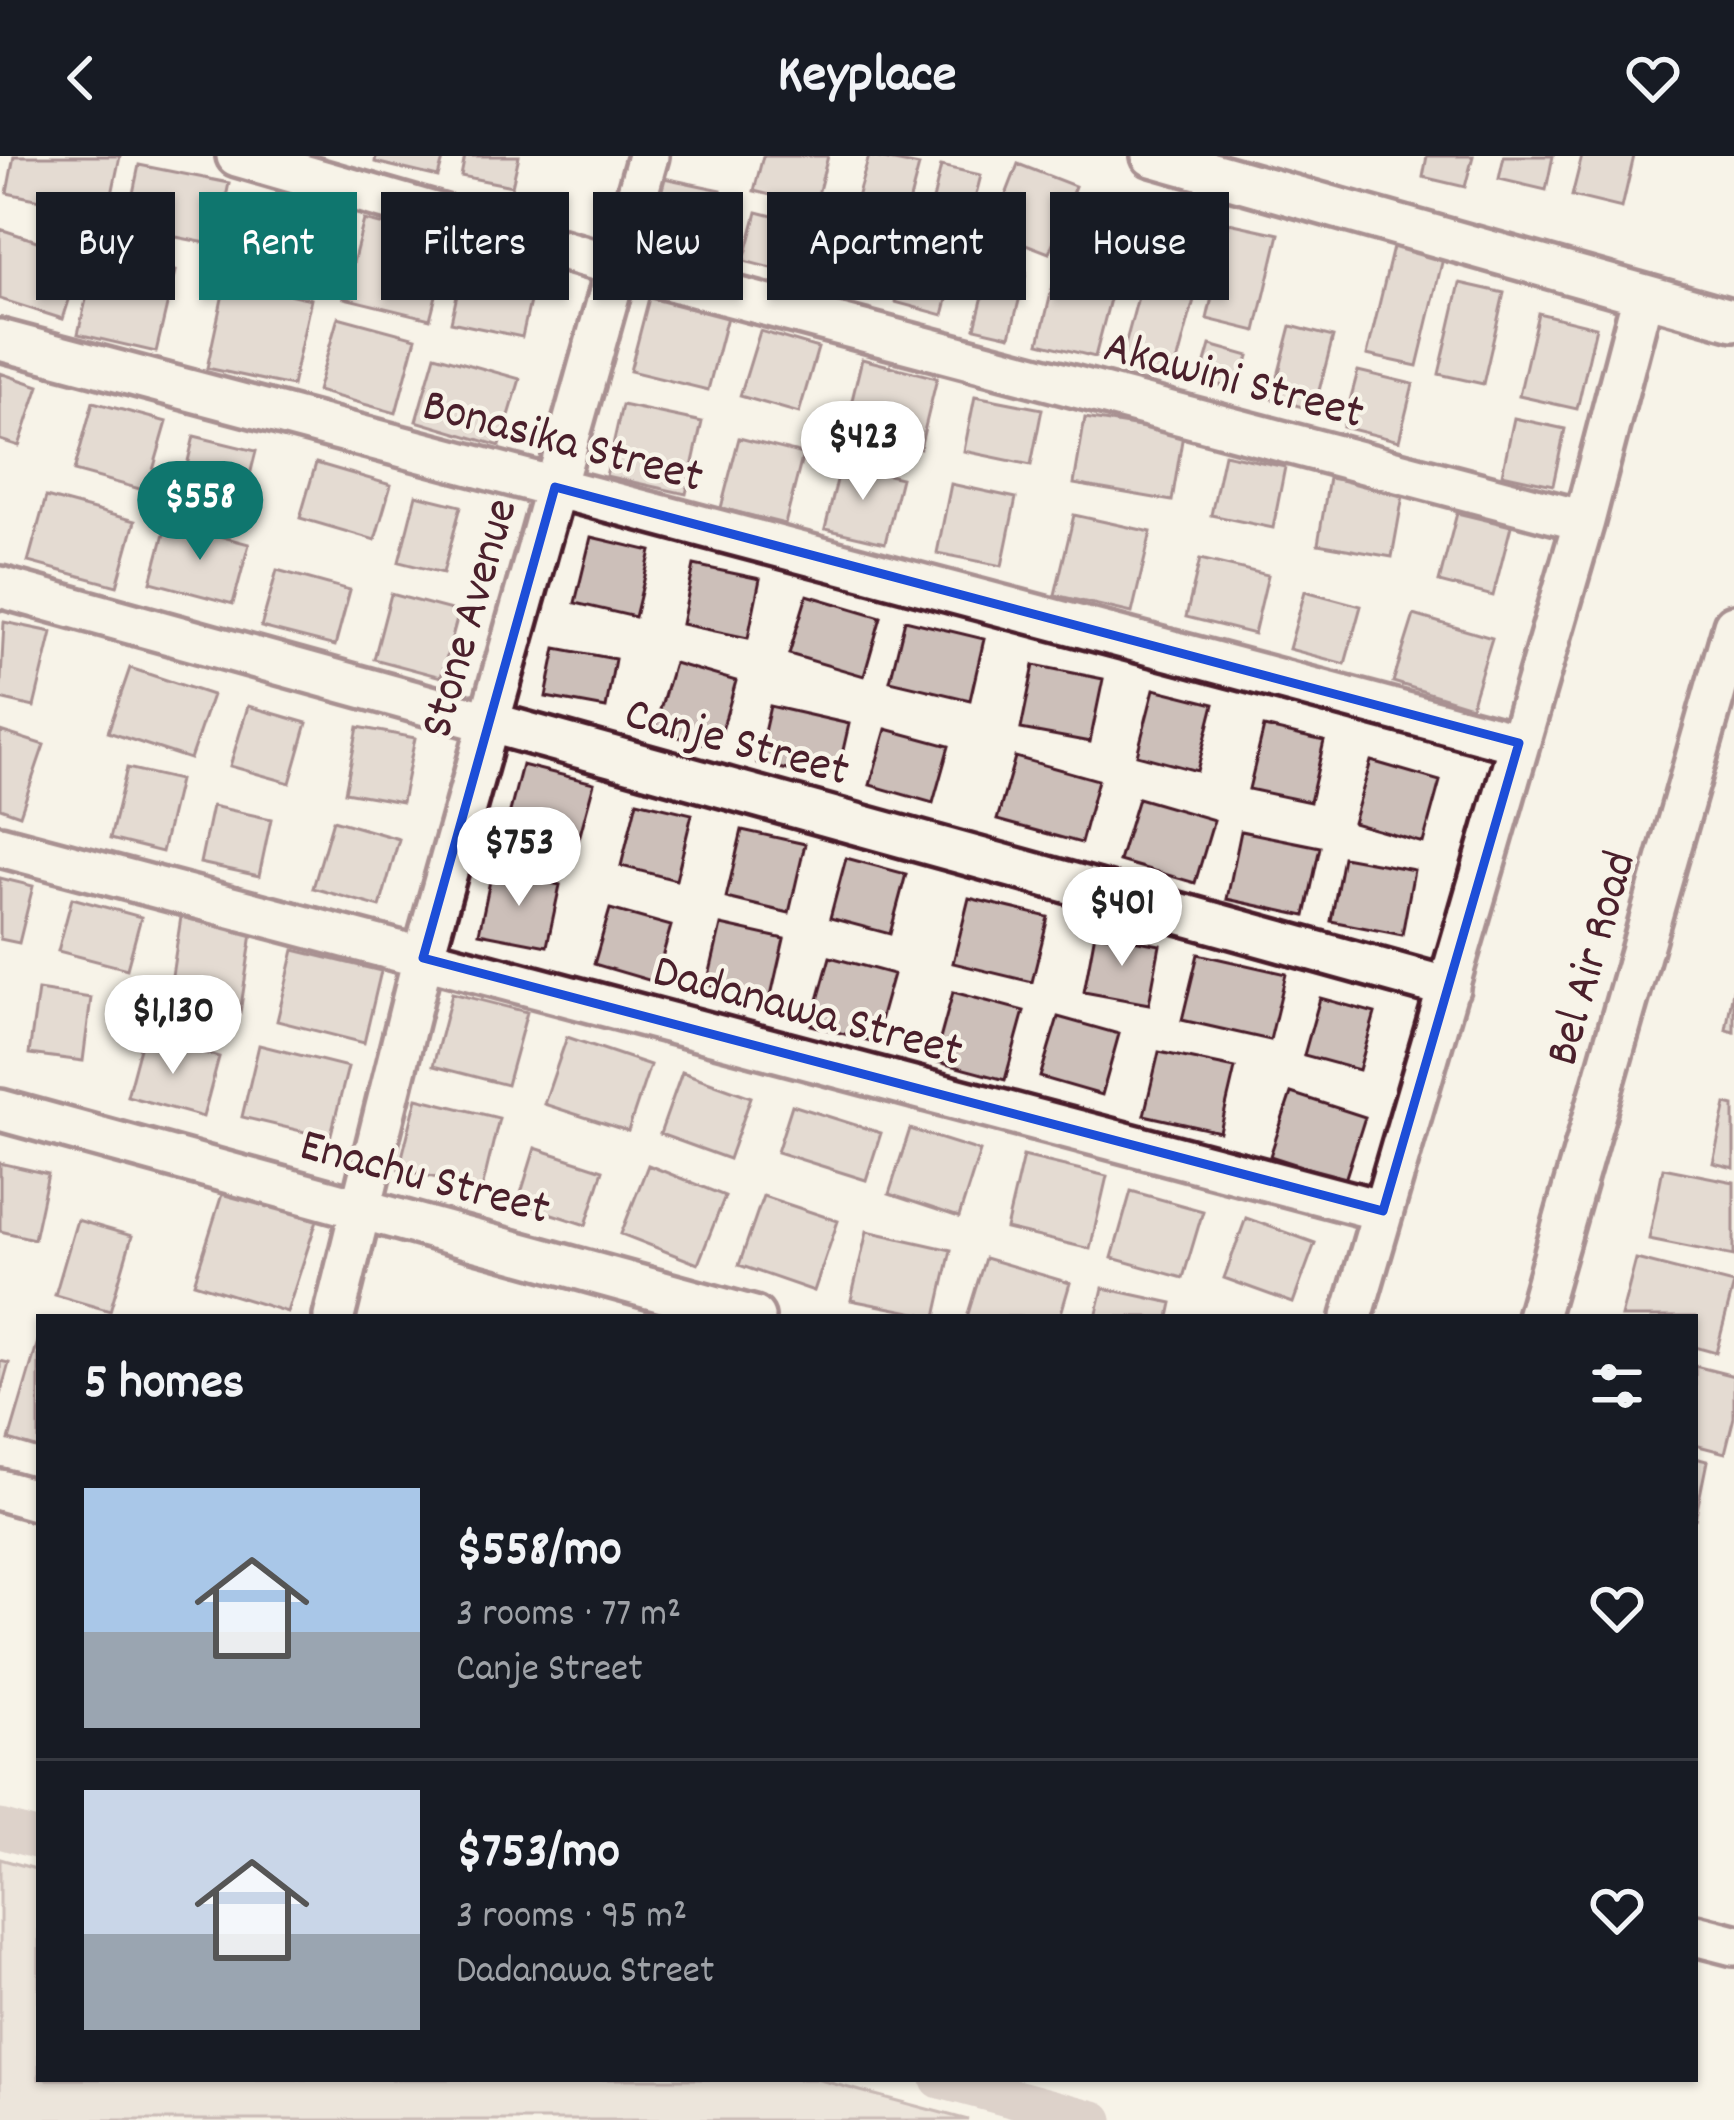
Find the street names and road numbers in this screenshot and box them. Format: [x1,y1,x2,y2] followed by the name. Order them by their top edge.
[1095,315,1371,451] street label: Akawini Street
[414,374,710,515] street label: Bonasika Street
[405,491,539,747] street label: Stone Avenue
[616,682,856,808] street label: Canje Street
[1531,844,1658,1074] street label: Bel Air Road
[645,940,970,1089] street label: Dadanawa Street
[291,1114,557,1247] street label: Enachu Street

